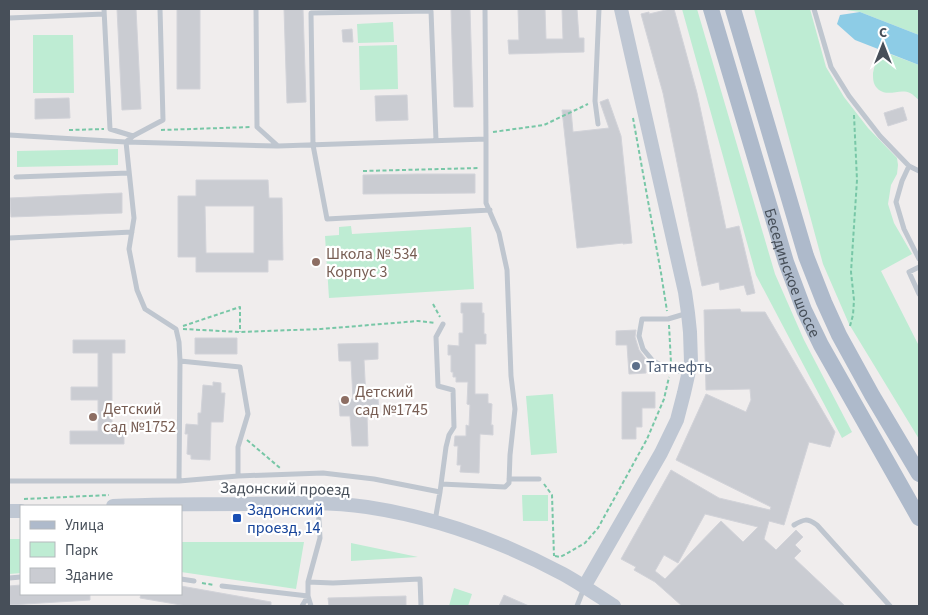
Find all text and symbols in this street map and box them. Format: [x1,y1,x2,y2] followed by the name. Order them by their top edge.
[858,20,908,70] north arrow
[879,23,887,43] text: С
[759,206,826,341] street label: Бесединское шоссе
[326,243,417,283] place label: Школа № 534 Корпус 3
[310,256,322,268] marker: Школа № 534 Корпус 3
[646,356,712,378] place label: Татнефть
[630,360,642,372] marker: Татнефть
[355,381,428,421] place label: Детский сад №1745
[339,394,351,406] marker: Детский сад №1745
[103,398,176,438] place label: Детский сад №1752
[87,411,99,423] marker: Детский сад №1752
[220,477,350,501] street label: Задонский проезд
[247,499,323,539] place label: Задонский проезд, 14
[20,505,182,595] legend
[231,512,243,524] marker: Задонский проезд, 14
[65,515,104,536] text: Улица
[65,540,99,561] text: Парк
[65,565,113,586] text: Здание

